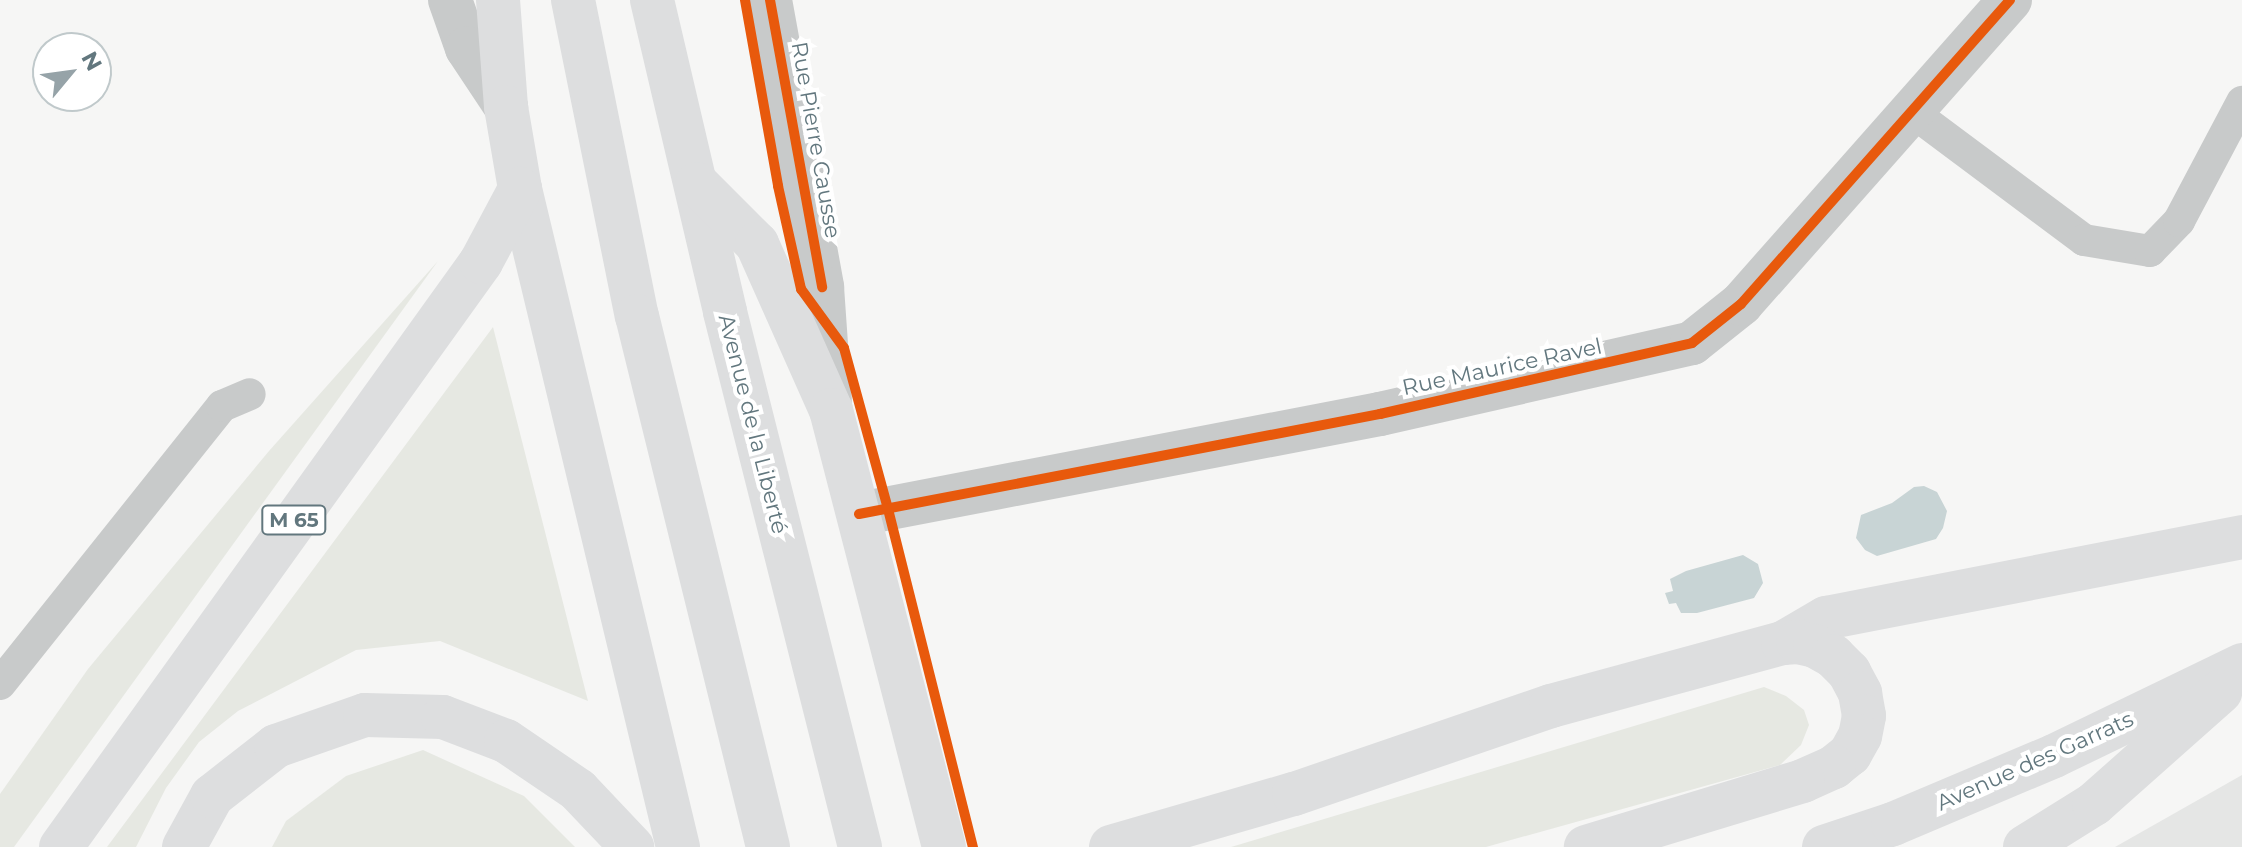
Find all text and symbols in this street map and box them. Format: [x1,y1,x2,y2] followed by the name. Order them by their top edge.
[32,32,112,112] north arrow
[786,40,846,240] street label: Rue Pierre Causse
[76,47,108,75] text: N
[713,311,793,537] street label: Avenue de la Liberté
[1400,333,1604,401] street label: Rue Maurice Ravel
[260,504,328,536] road number: M 65
[1932,706,2138,816] street label: Avenue des Garrats

